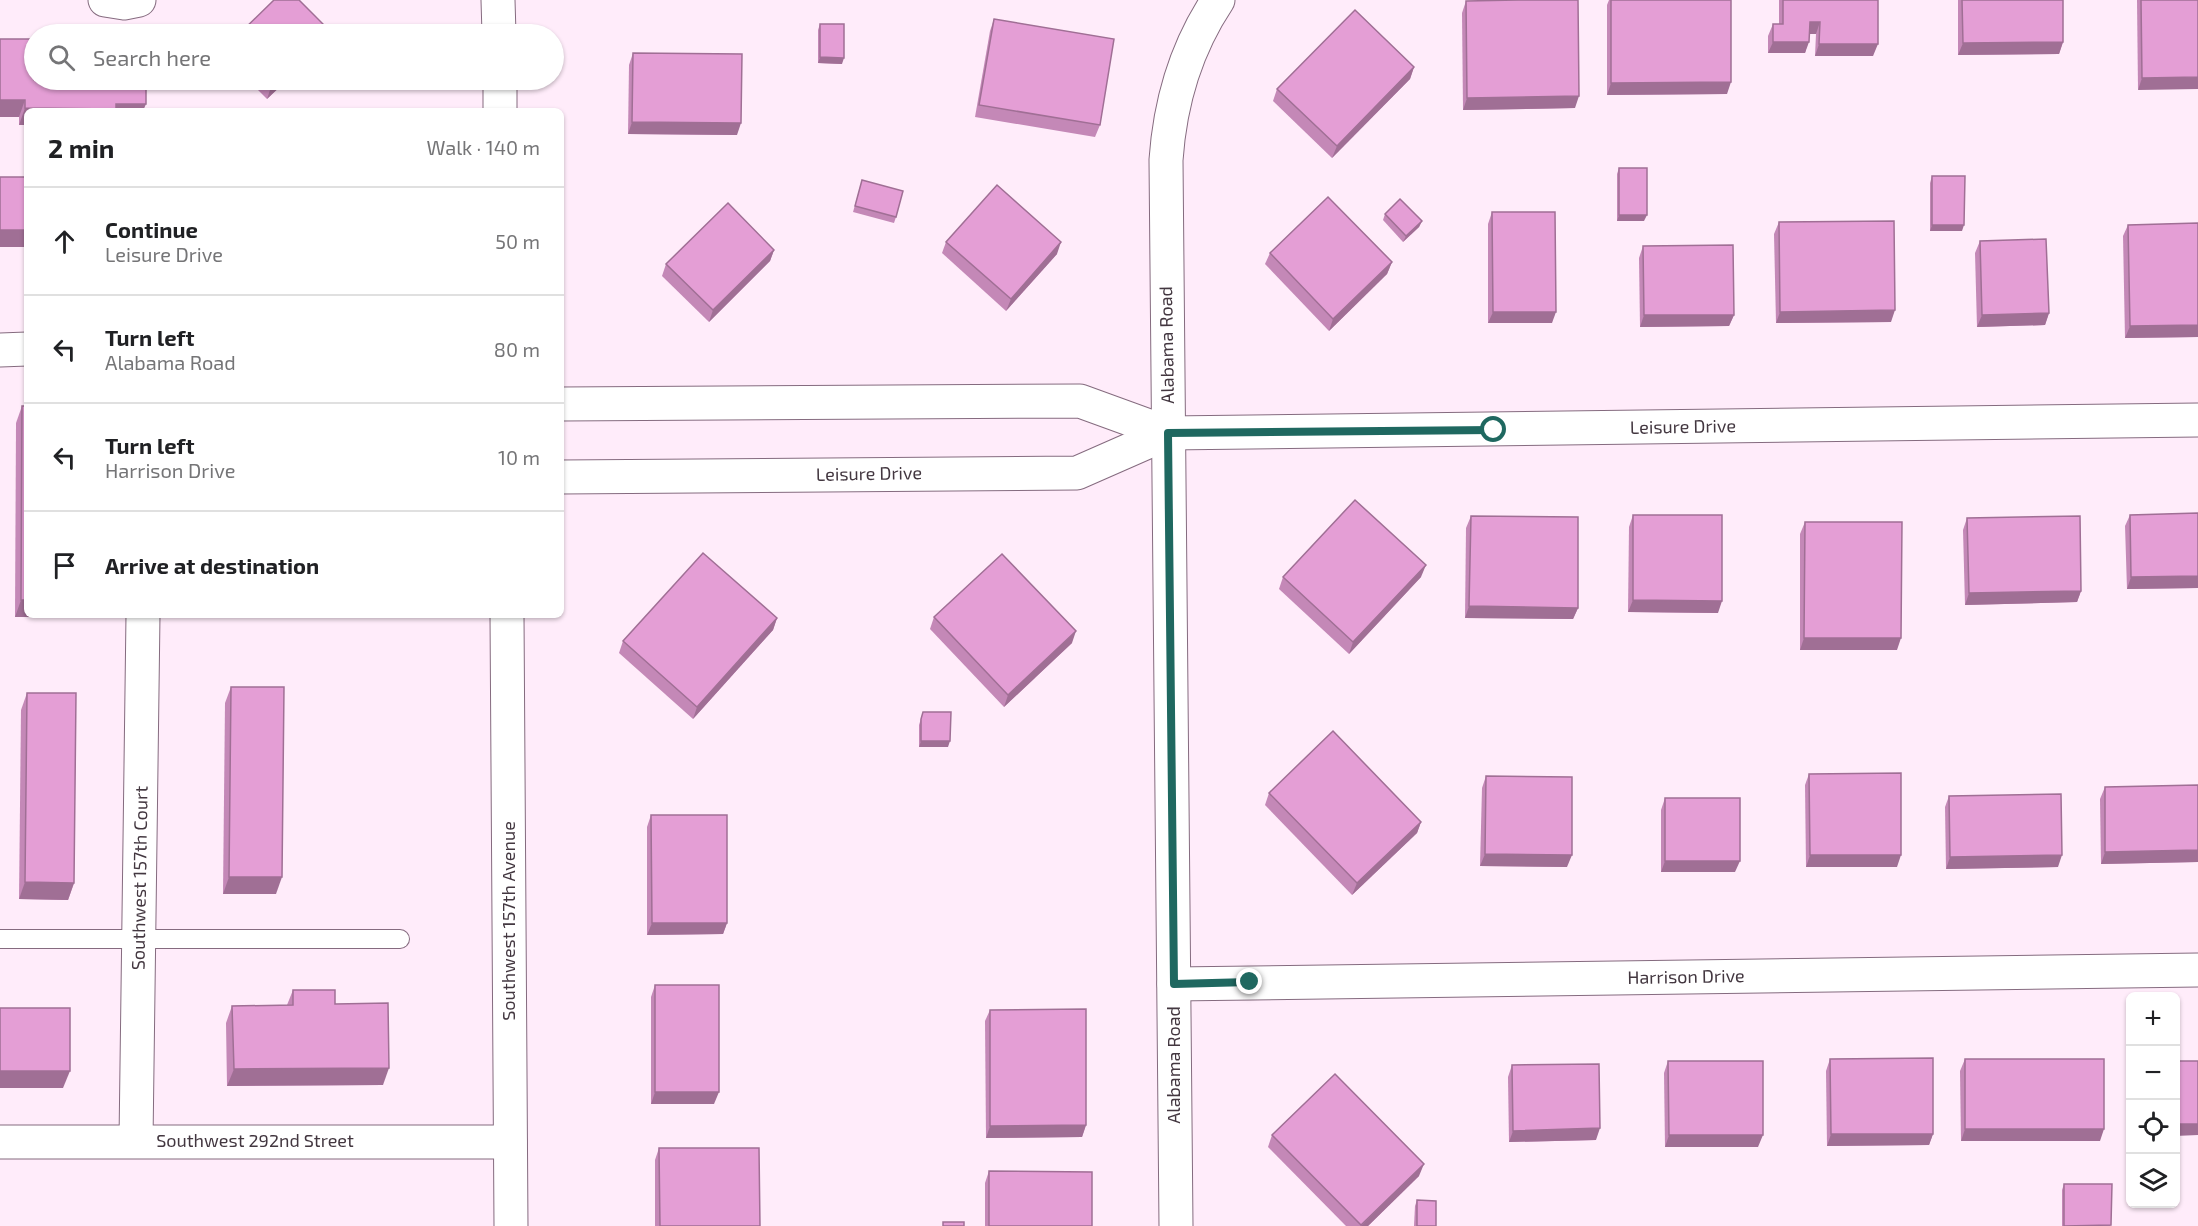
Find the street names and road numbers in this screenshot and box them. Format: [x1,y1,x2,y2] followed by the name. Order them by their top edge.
[1154,286,1178,404] street label: Alabama Road
[1630,414,1736,438] street label: Leisure Drive
[816,461,922,485] street label: Leisure Drive
[126,785,152,970] street label: Southwest 157th Court
[497,821,519,1021] street label: Southwest 157th Avenue
[1627,964,1745,988] street label: Harrison Drive
[1162,1006,1184,1124] street label: Alabama Road
[156,1129,354,1151] street label: Southwest 292nd Street

